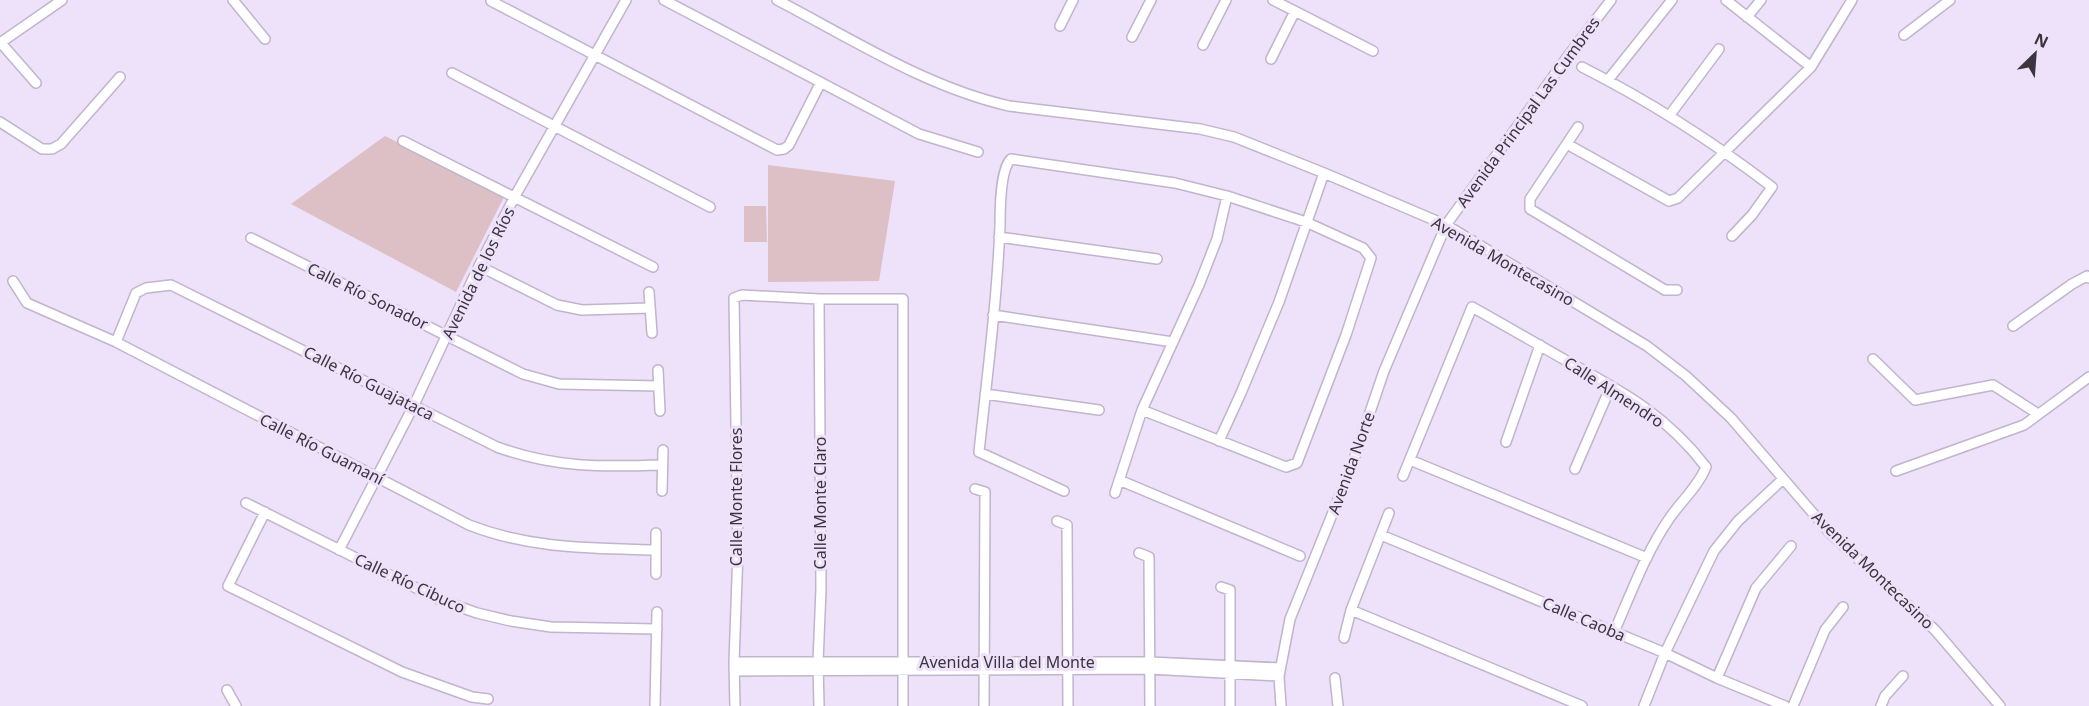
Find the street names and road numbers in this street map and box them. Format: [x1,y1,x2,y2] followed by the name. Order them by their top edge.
[1451,12,1605,212] street label: Avenida Principal Las Cumbres
[436,203,520,343] street label: Avenida de los Ríos
[1428,211,1578,311] street label: Avenida Montecasino
[304,257,432,335] street label: Calle Río Sonador
[300,341,438,425] street label: Calle Río Guajataca
[1560,352,1668,432] street label: Calle Almendro
[256,408,389,490] street label: Calle Río Guamaní
[1322,409,1380,517] street label: Avenida Norte
[725,428,747,566] street label: Calle Monte Flores
[809,437,831,569] street label: Calle Monte Claro
[1807,506,1939,634] street label: Avenida Montecasino
[351,548,469,618] street label: Calle Río Cibuco
[1539,592,1629,646] street label: Calle Caoba
[919,651,1095,673] street label: Avenida Villa del Monte

